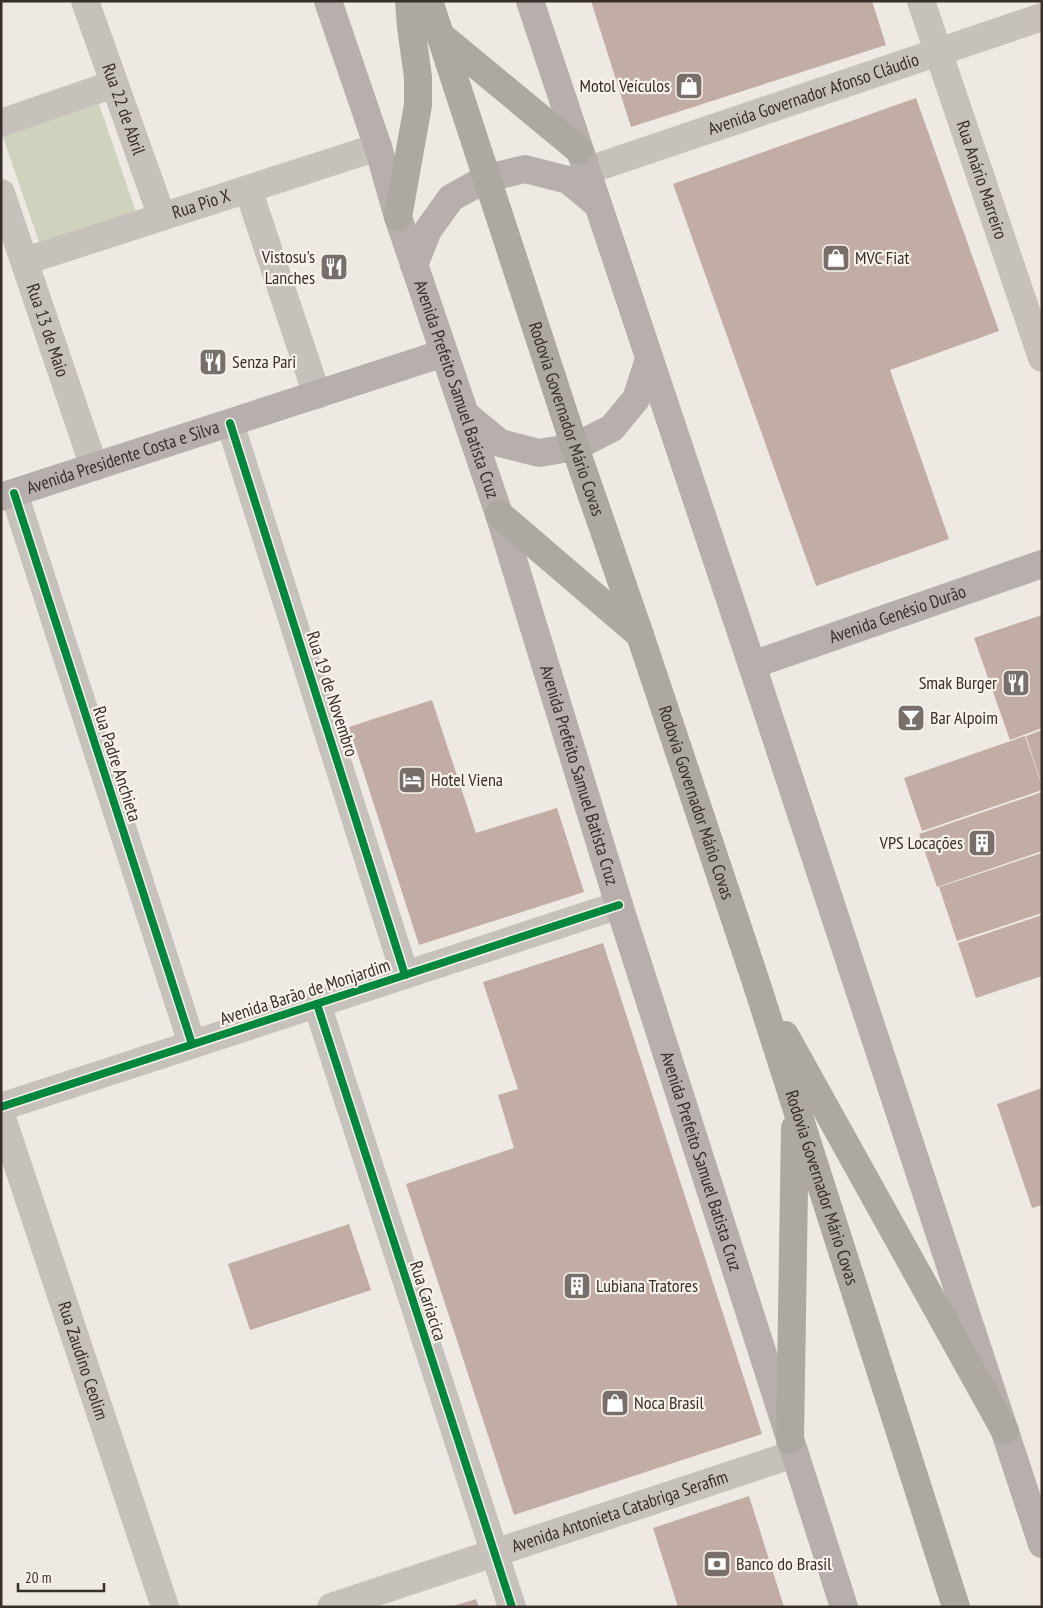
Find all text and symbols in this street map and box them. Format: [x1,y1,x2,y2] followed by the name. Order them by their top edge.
[705,47,922,140] street label: Avenida Governador Afonso Cláudio
[97,60,151,159] street label: Rua 22 de Abril
[674,71,704,101] shop icon: Motol Veículos
[580,74,670,97] place label: Motol Veículos
[951,118,1013,242] street label: Rua Anário Marreiro
[169,184,233,224] street label: Rua Pio X
[821,243,851,273] shop icon: MVC Fiat
[261,245,315,289] place label: Vistosu's Lanches
[855,246,909,269] place label: MVC Fiat
[319,252,349,282] restaurant icon: Vistosu's Lanches
[409,277,505,501] street label: Avenida Prefeito Samuel Batista Cruz
[22,281,75,380] street label: Rua 13 de Maio
[524,319,610,519] street label: Rodovia Governador Mário Covas
[198,347,228,377] restaurant icon: Senza Pari
[232,350,296,373] place label: Senza Pari
[23,415,222,499] street label: Avenida Presidente Costa e Silva
[826,579,969,648] street label: Avenida Genésio Durão
[301,628,364,760] street label: Rua 19 de Novembro
[535,662,624,888] street label: Avenida Prefeito Samuel Batista Cruz
[1001,668,1031,698] restaurant icon: Smak Burger
[919,671,997,694] place label: Smak Burger
[88,703,147,824] street label: Rua Padre Anchieta
[653,703,740,902] street label: Rodovia Governador Mário Covas
[896,703,926,733] bar icon: Bar Alpoim
[930,706,998,729] place label: Bar Alpoim
[397,765,427,795] hotel icon: Hotel Viena
[431,768,503,791] place label: Hotel Viena
[967,828,997,858] building icon: VPS Locações
[879,831,963,854] place label: VPS Locações
[217,953,393,1030] street label: Avenida Barão de Monjardim
[656,1049,748,1274] street label: Avenida Prefeito Samuel Batista Cruz
[780,1087,864,1288] street label: Rodovia Governador Mário Covas
[405,1258,452,1344] street label: Rua Cariacica
[562,1271,592,1301] building icon: Lubiana Tratores
[596,1274,698,1297] place label: Lubiana Tratores
[53,1298,114,1423] street label: Rua Zaudino Ceolim
[600,1388,630,1418] shop icon: Noca Brasil
[634,1391,704,1414] place label: Noca Brasil
[508,1465,731,1558] street label: Avenida Antonieta Catabriga Serafim
[702,1549,732,1579] bank icon: Banco do Brasil
[736,1552,832,1575] place label: Banco do Brasil
[18,1560,104,1592] scale bar
[25,1568,51,1587] text: 20 m

